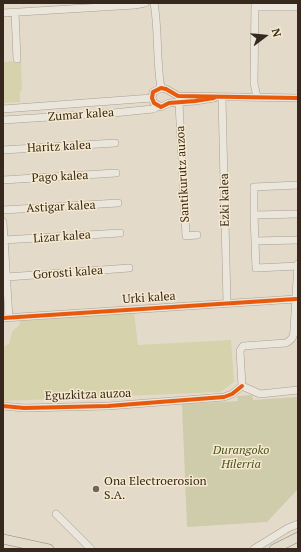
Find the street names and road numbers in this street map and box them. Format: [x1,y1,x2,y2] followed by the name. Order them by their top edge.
[48,106,114,124] street label: Zumar kalea
[173,125,193,223] street label: Santikurutz auzoa
[27,138,91,156] street label: Haritz kalea
[31,168,89,186] street label: Pago kalea
[217,173,233,227] street label: Ezki kalea
[26,198,96,216] street label: Astigar kalea
[33,228,91,246] street label: Lizar kalea
[32,263,104,283] street label: Gorosti kalea
[122,289,176,307] street label: Urki kalea
[45,386,131,404] street label: Eguzkitza auzoa

